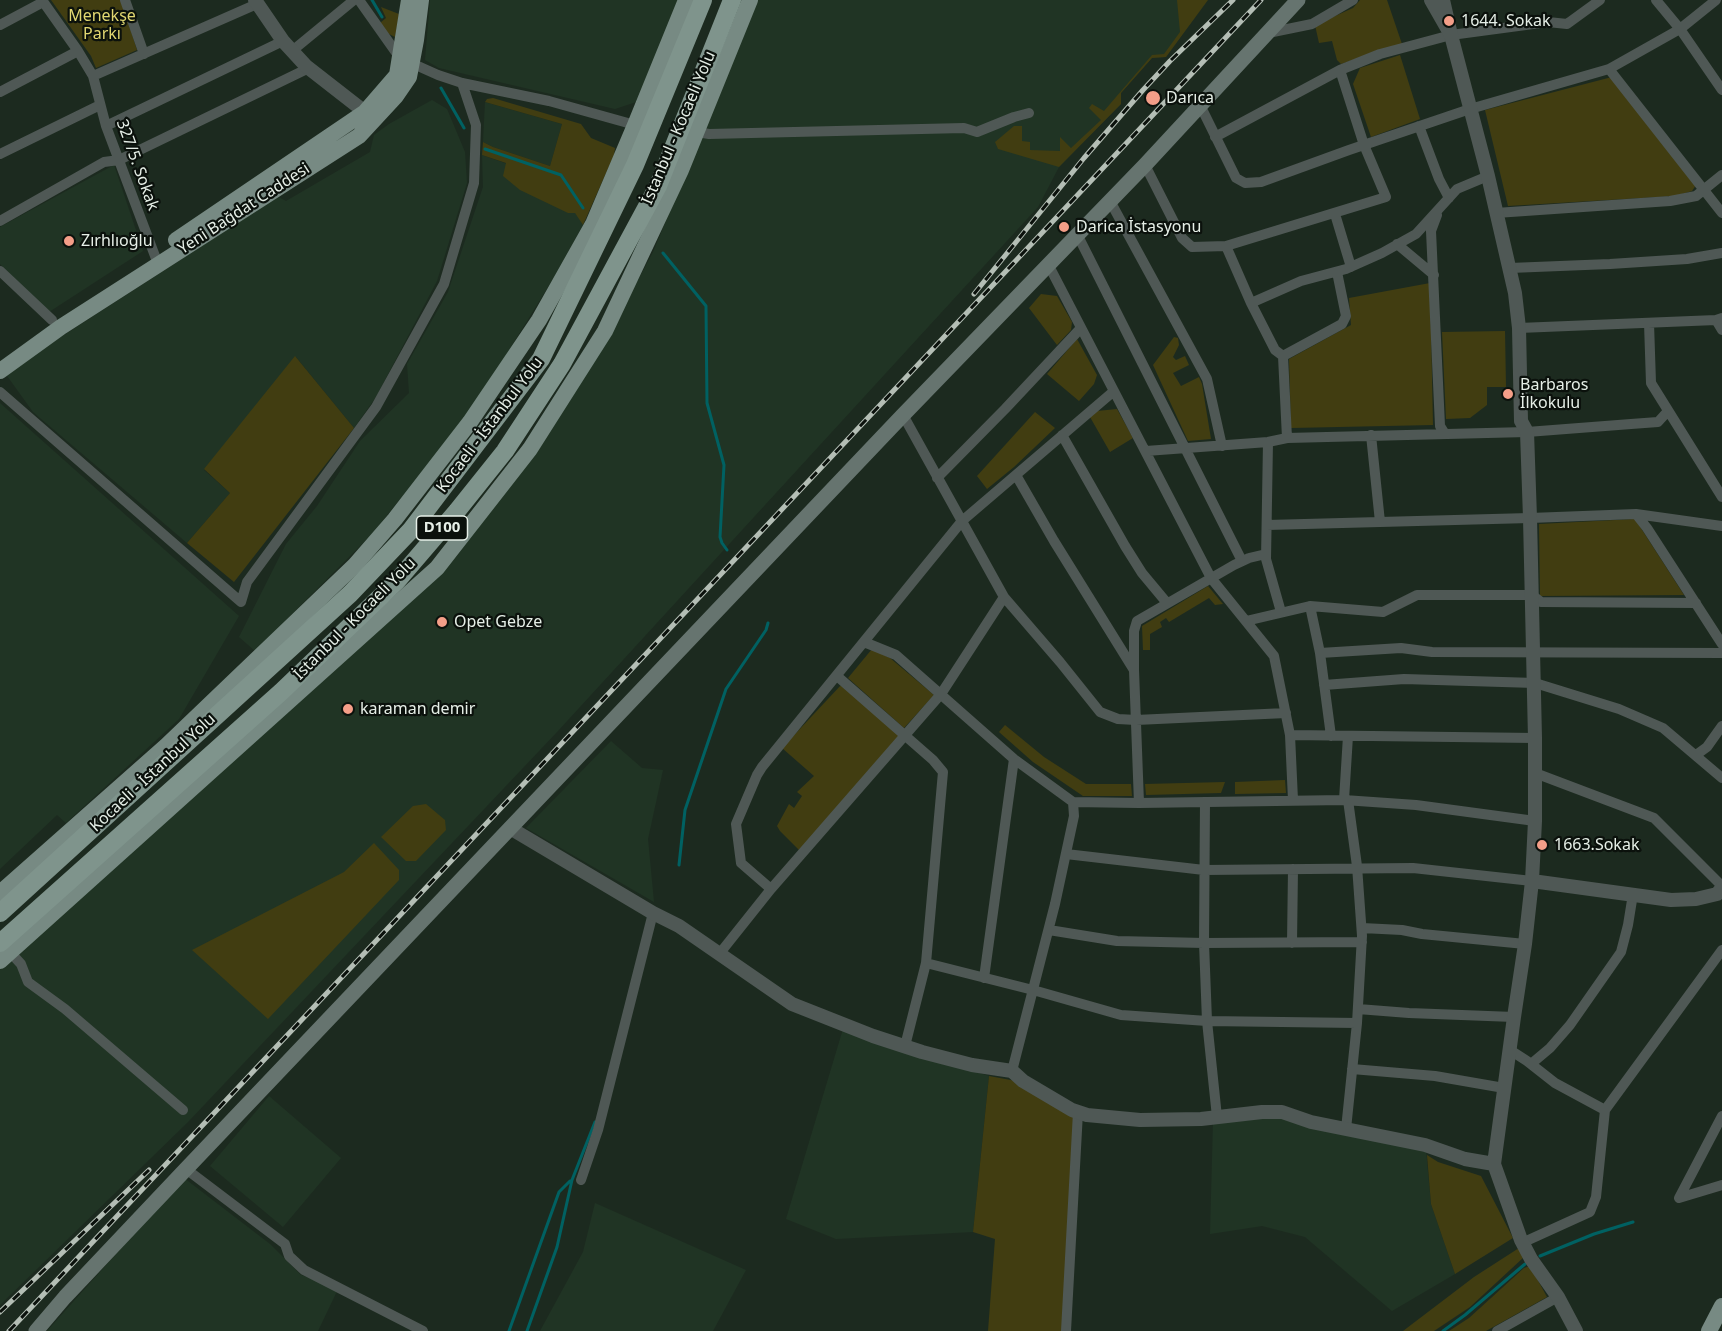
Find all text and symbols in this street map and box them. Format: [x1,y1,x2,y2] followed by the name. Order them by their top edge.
[68,6,136,44] park label: Menekşe Parkı
[1461,11,1551,31] place label: 1644. Sokak
[1442,14,1456,28] marker: 1644. Sokak
[638,48,720,208] street label: İstanbul - Kocaeli Yolu
[1166,88,1214,108] place label: Darıca
[1144,89,1162,107] marker: Darıca
[112,117,162,213] street label: 327/5. Sokak
[175,159,313,259] street label: Yeni Bağdat Caddesi
[1076,217,1201,237] place label: Darica İstasyonu
[1057,220,1071,234] marker: Darica İstasyonu
[81,231,153,251] place label: Zırhlıoğlu
[62,234,76,248] marker: Zırhlıoğlu
[433,353,547,497] street label: Kocaeli - İstanbul Yolu
[1520,375,1588,413] place label: Barbaros İlkokulu
[1501,387,1515,401] marker: Barbaros İlkokulu
[416,516,468,540] road number: D100
[290,554,420,684] street label: İstanbul - Kocaeli Yolu
[454,612,542,632] place label: Opet Gebze
[435,615,449,629] marker: Opet Gebze
[360,699,475,719] place label: karaman demir
[341,702,355,716] marker: karaman demir
[86,710,220,836] street label: Kocaeli - İstanbul Yolu
[1554,835,1639,855] place label: 1663.Sokak
[1535,838,1549,852] marker: 1663.Sokak

